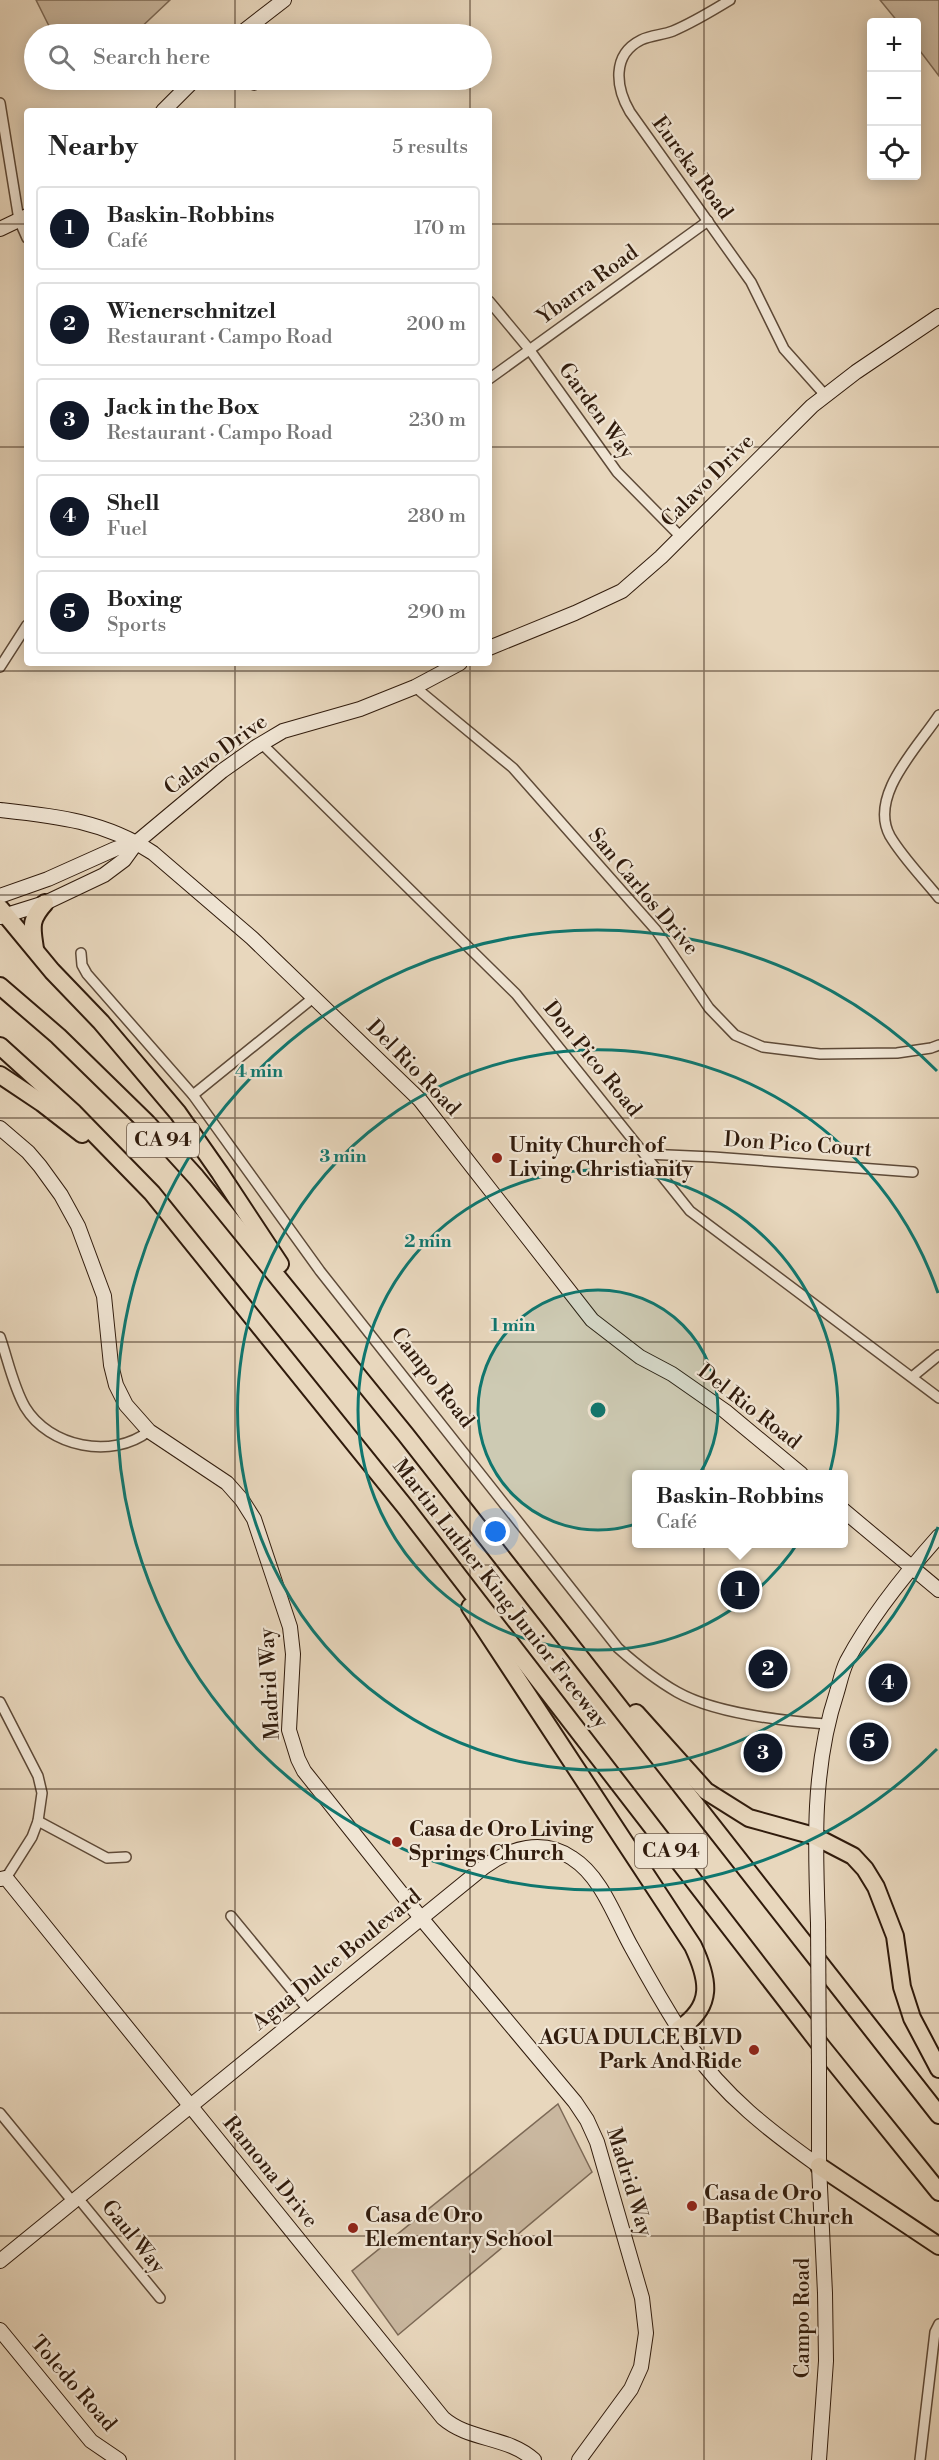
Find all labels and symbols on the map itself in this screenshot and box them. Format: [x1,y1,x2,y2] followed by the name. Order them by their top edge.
[646,111,738,225] street label: Eureka Road
[532,240,644,331] street label: Ybarra Road
[552,358,640,465] street label: Garden Way
[656,429,760,533] street label: Calavo Drive
[159,709,273,801] street label: Calavo Drive
[582,823,704,961] street label: San Carlos Drive
[537,996,647,1122] street label: Don Pico Road
[361,1014,465,1122] street label: Del Rio Road
[235,1060,283,1083] text: 4 min
[127,1123,199,1157] road number: CA 94
[723,1127,873,1163] street label: Don Pico Court
[509,1133,694,1183] place label: Unity Church of Living Christianity
[320,1145,366,1168] text: 3 min
[490,1151,504,1165] marker: Unity Church of Living Christianity
[404,1230,452,1253] text: 2 min
[491,1314,535,1337] text: 1 min
[385,1323,479,1433] street label: Campo Road
[692,1359,806,1455] street label: Del Rio Road
[588,1400,608,1420] centre of rings
[387,1454,614,1734] street label: Martin Luther King Junior Freeway
[481,1517,510,1546] your location
[720,1568,760,1612] pin: 1
[254,1627,286,1741] street label: Madrid Way
[748,1646,788,1692] pin: 2
[868,1660,908,1706] pin: 4
[850,1720,888,1764] pin: 5
[744,1730,783,1776] pin: 3
[409,1817,594,1867] place label: Casa de Oro Living Springs Church
[635,1834,707,1868] road number: CA 94
[390,1835,404,1849] marker: Casa de Oro Living Springs Church
[246,1884,427,2037] street label: Agua Dulce Boulevard
[538,2025,742,2075] place label: AGUA DULCE BLVD Park And Ride
[747,2043,761,2057] marker: AGUA DULCE BLVD Park And Ride
[217,2111,323,2233] street label: Ramona Drive
[600,2125,658,2240] street label: Madrid Way
[704,2181,854,2231] place label: Casa de Oro Baptist Church
[96,2195,171,2280] street label: Gaul Way
[685,2199,699,2213] marker: Casa de Oro Baptist Church
[365,2203,553,2253] place label: Casa de Oro Elementary School
[346,2221,360,2235] marker: Casa de Oro Elementary School
[790,2258,816,2378] street label: Campo Road
[24,2331,122,2437] street label: Toledo Road

